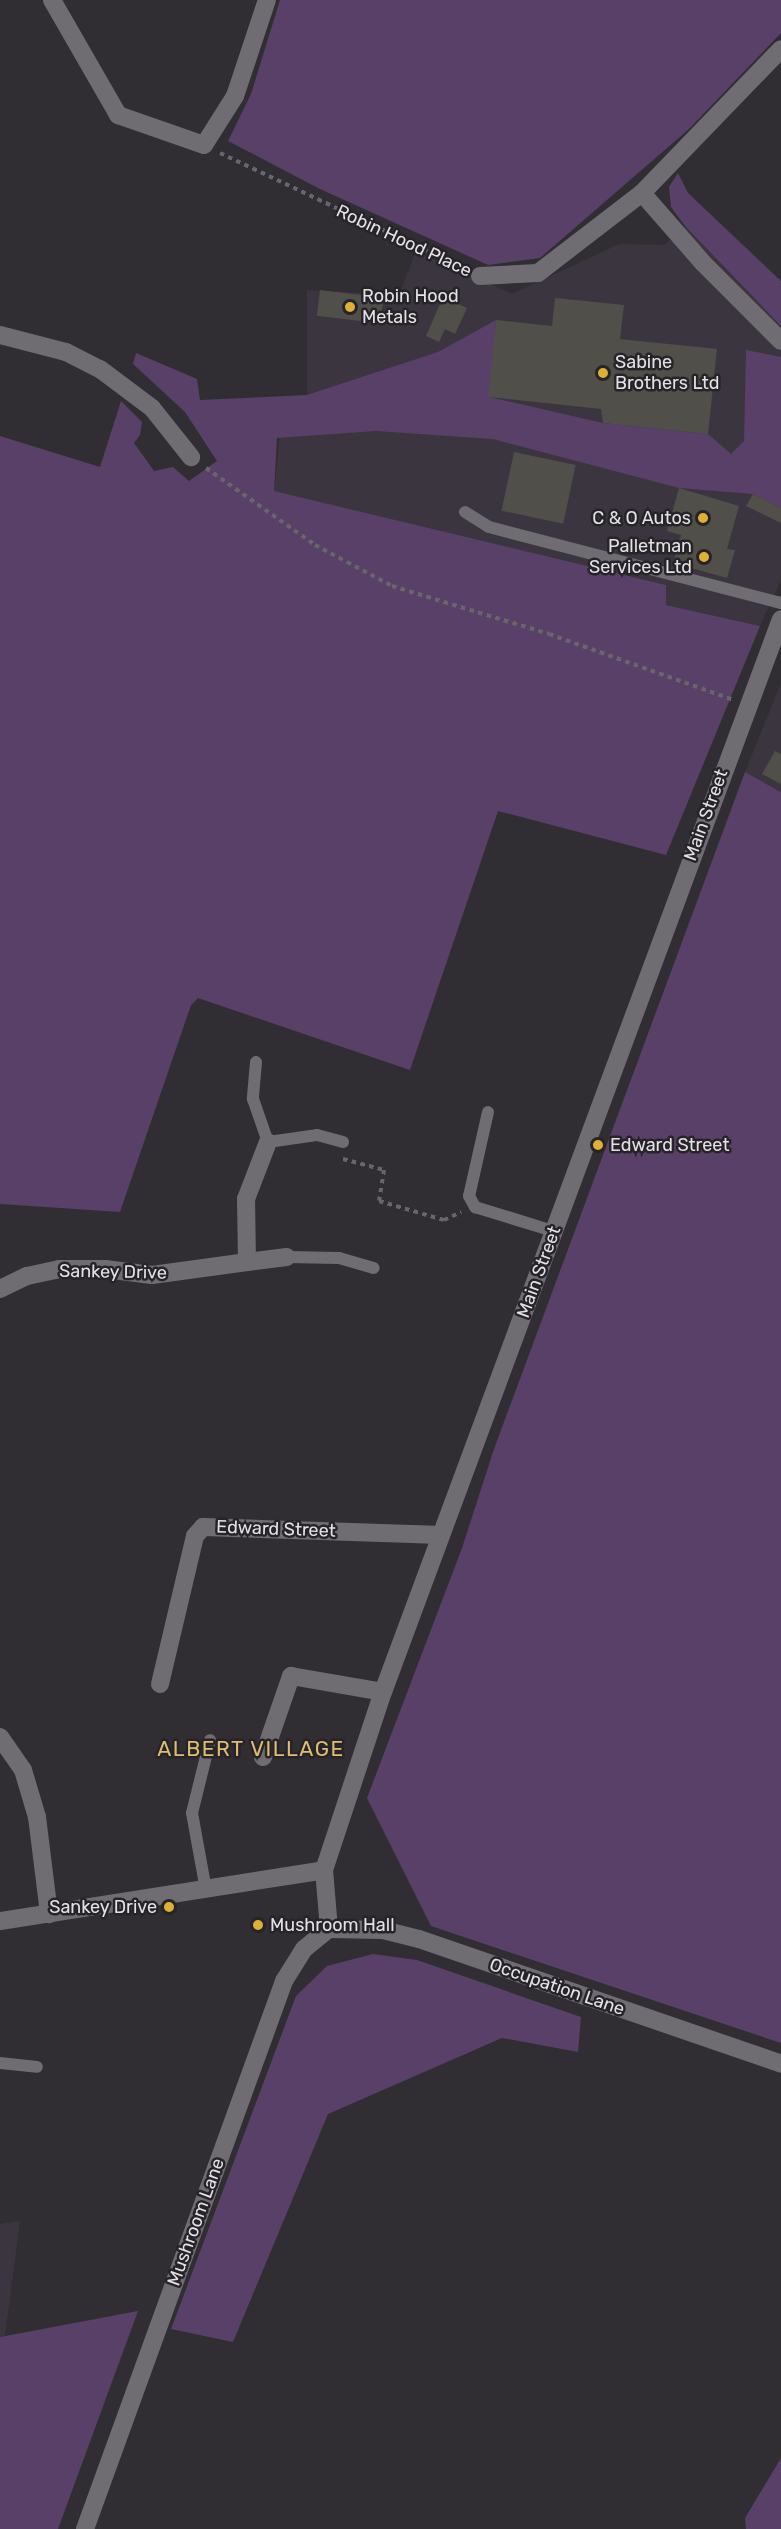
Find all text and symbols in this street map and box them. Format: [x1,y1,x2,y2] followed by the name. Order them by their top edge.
[333,200,475,282] street label: Robin Hood Place
[362,286,459,328] place label: Robin Hood Metals
[343,300,357,314] marker: Robin Hood Metals
[615,352,719,394] place label: Sabine Brothers Ltd
[596,366,610,380] marker: Sabine Brothers Ltd
[592,507,691,529] place label: C & O Autos
[696,511,710,525] marker: C & O Autos
[589,536,692,578] place label: Palletman Services Ltd
[697,550,711,564] marker: Palletman Services Ltd
[679,766,733,864] street label: Main Street
[610,1134,729,1156] place label: Edward Street
[591,1138,605,1152] marker: Edward Street
[512,1223,566,1321] street label: Main Street
[59,1260,167,1284] street label: Sankey Drive
[216,1516,336,1542] street label: Edward Street
[157,1736,345,1762] district label: ALBERT VILLAGE
[49,1896,157,1918] place label: Sankey Drive
[162,1900,176,1914] marker: Sankey Drive
[270,1914,395,1936] place label: Mushroom Hall
[251,1918,265,1932] marker: Mushroom Hall
[487,1954,627,2020] street label: Occupation Lane
[163,2155,229,2289] street label: Mushroom Lane

